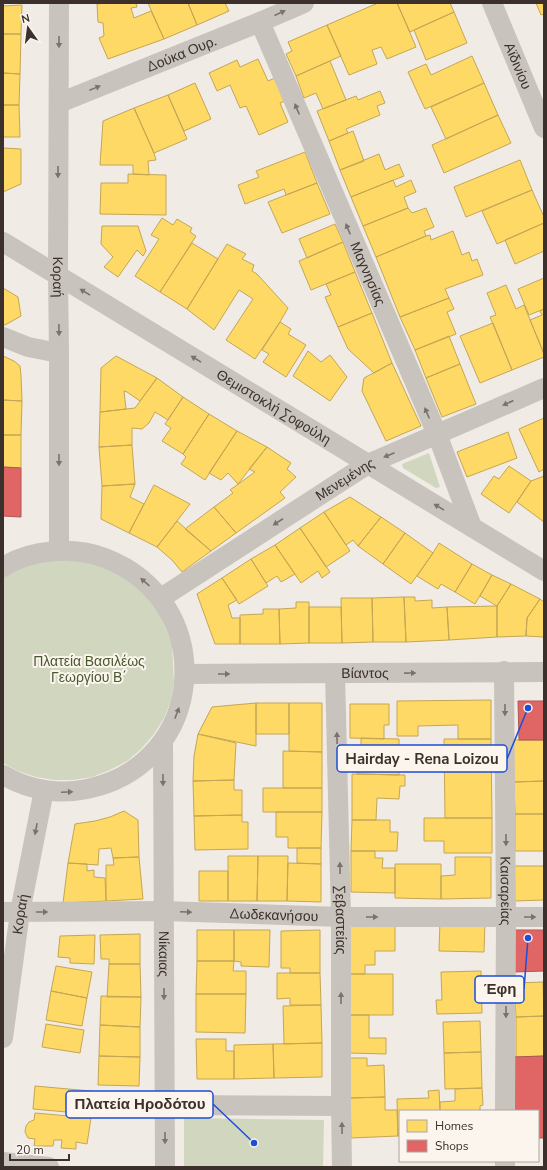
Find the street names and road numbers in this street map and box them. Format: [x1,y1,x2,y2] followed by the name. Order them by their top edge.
[144,31,219,77] street label: Δούκα Ουρ.
[499,40,536,92] street label: Αϊδινίου
[346,239,390,309] street label: Μαγνησίας
[48,257,67,298] street label: Κοραή
[213,365,334,449] street label: Θεμιστοκλή Σοφούλη
[312,453,378,506] street label: Μενεμένης
[341,664,389,683] street label: Βίαντος
[496,856,515,926] street label: Καισαρείας
[330,885,350,955] street label: Σεβαστείας
[8,892,33,936] street label: Κοραή
[229,904,319,926] street label: Δωδεκανήσου
[154,931,173,977] street label: Νίκαιας

